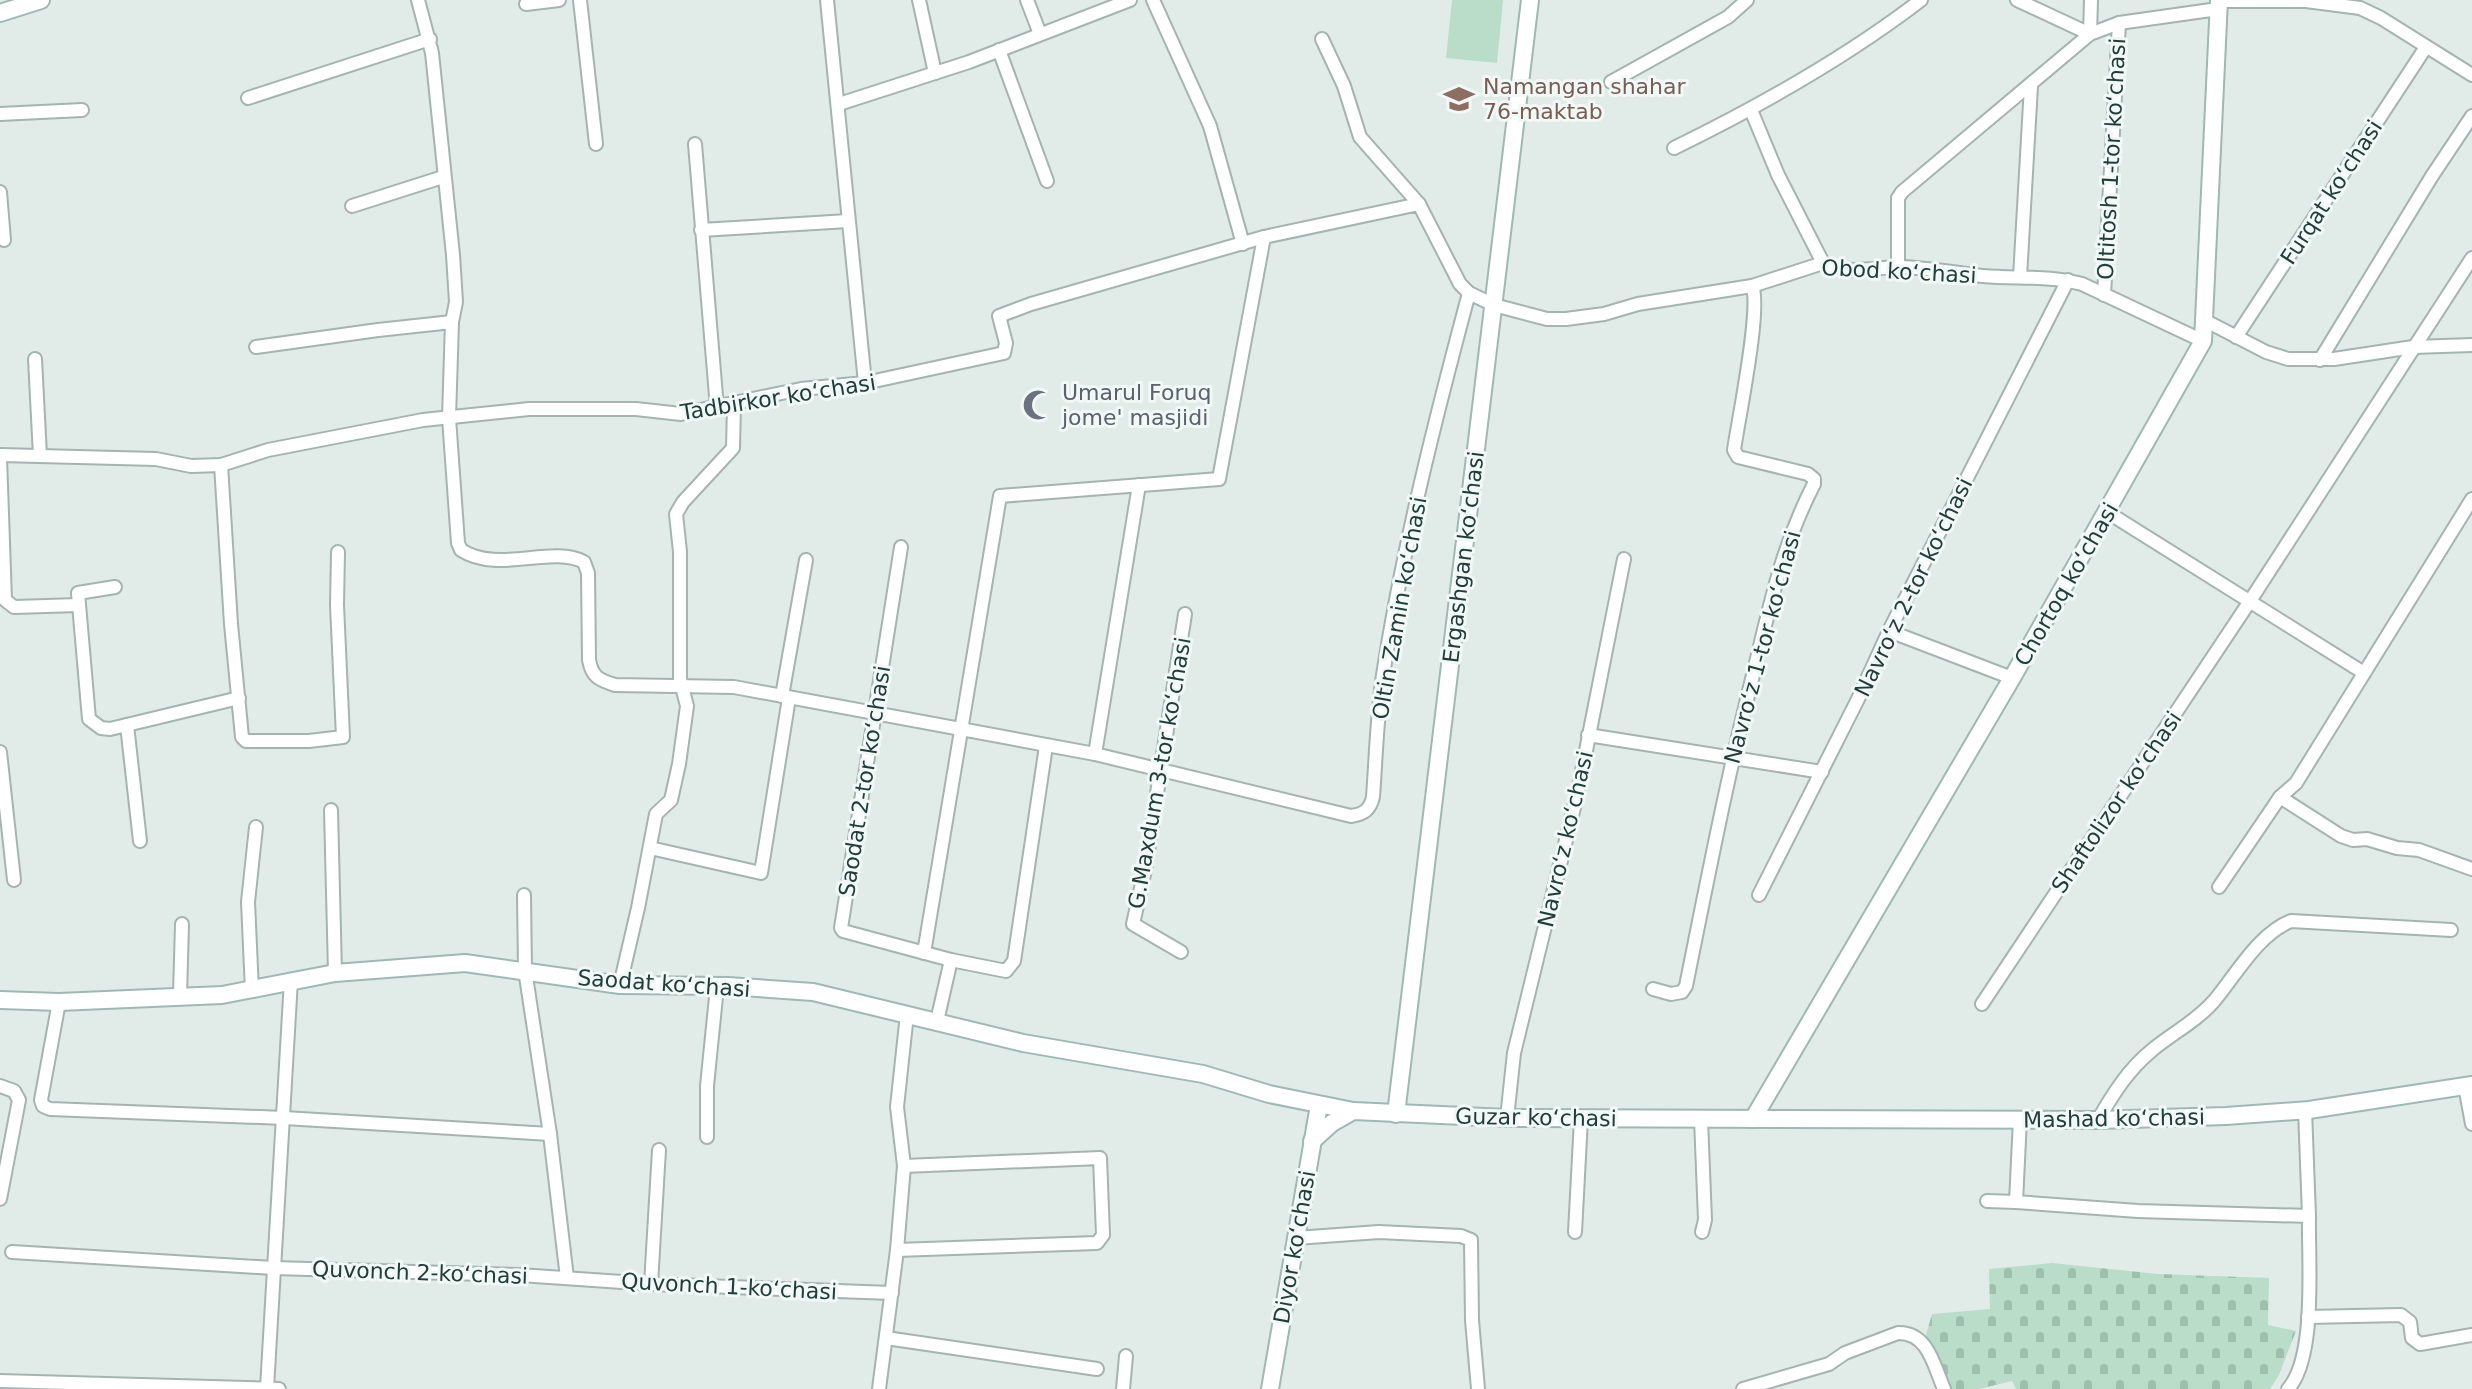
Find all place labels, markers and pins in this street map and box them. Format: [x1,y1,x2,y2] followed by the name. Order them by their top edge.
[1483,74,1686,124] place label: Namangan shahar 76-maktab
[1442,82,1476,116] school or university icon: Namangan shahar 76-maktab
[1061,380,1211,430] place label: Umarul Foruq jome' masjidi
[1021,388,1055,422] mosque icon: Umarul Foruq jome' masjidi

